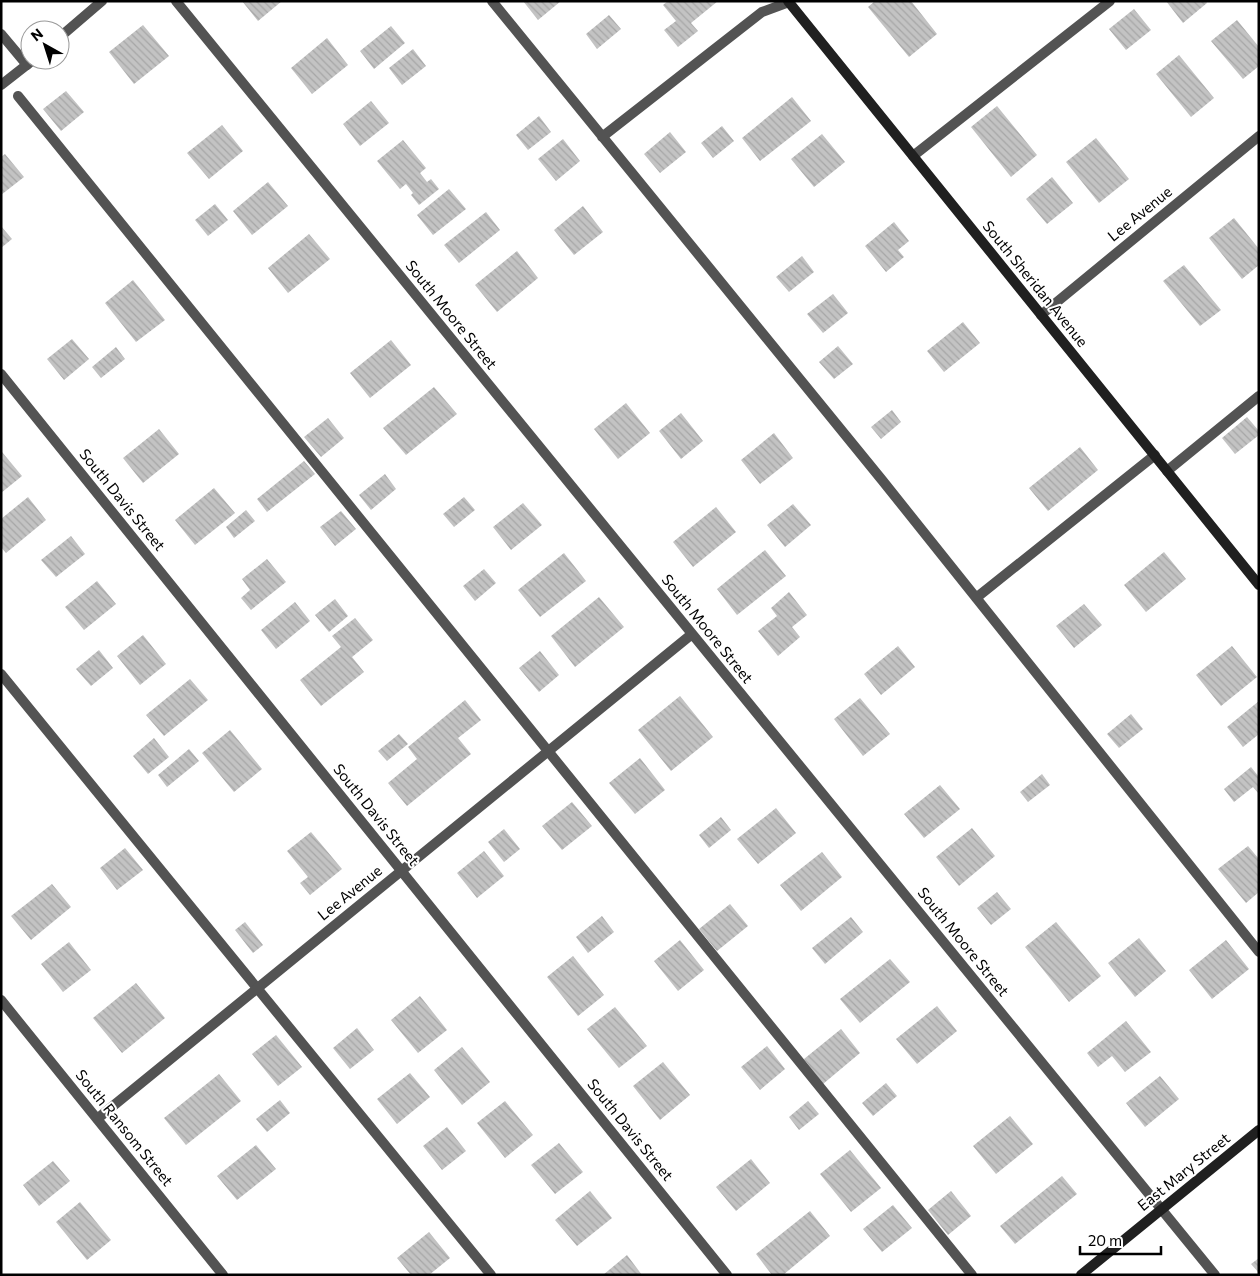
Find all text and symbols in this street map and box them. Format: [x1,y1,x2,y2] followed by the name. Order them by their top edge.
[20,20,70,70] north arrow
[27,25,46,44] text: N
[1104,182,1175,245] street label: Lee Avenue
[979,217,1092,350] street label: South Sheridan Avenue
[402,256,501,372] street label: South Moore Street
[76,445,169,554] street label: South Davis Street
[658,570,757,686] street label: South Moore Street
[330,760,423,869] street label: South Davis Street
[314,861,385,924] street label: Lee Avenue
[914,883,1013,999] street label: South Moore Street
[72,1066,177,1189] street label: South Ransom Street
[584,1075,677,1184] street label: South Davis Street
[1134,1128,1233,1214] street label: East Mary Street
[1080,1224,1161,1256] scale bar
[1088,1231,1122,1249] text: 20 m

